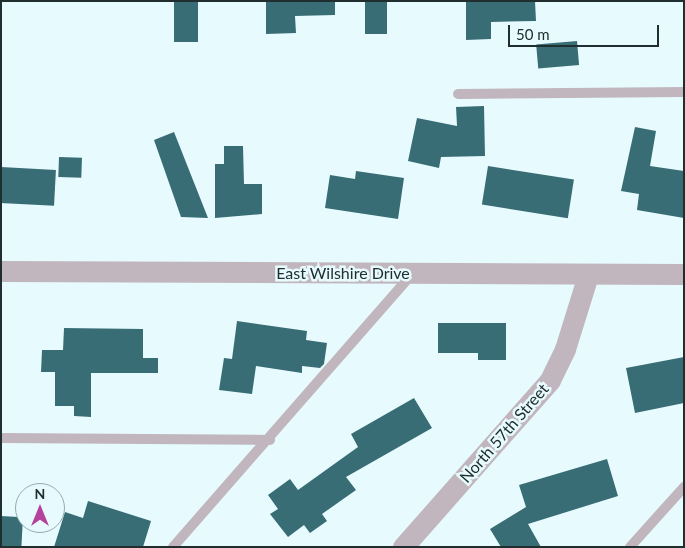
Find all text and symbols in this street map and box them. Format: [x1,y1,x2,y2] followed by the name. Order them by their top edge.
[510,15,661,47] scale bar
[516,25,550,43] text: 50 m
[276,263,410,283] street label: East Wilshire Drive
[456,380,552,486] street label: North 57th Street
[15,483,65,533] north arrow
[35,485,45,502] text: N

